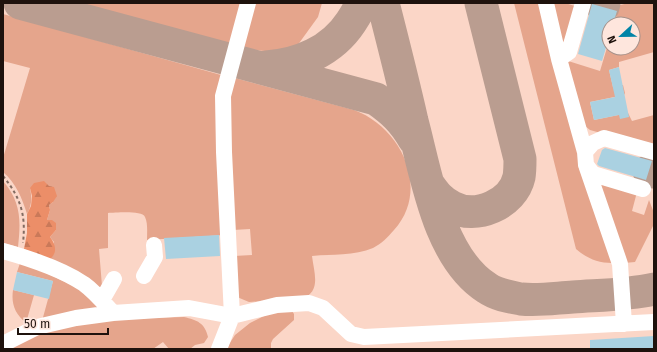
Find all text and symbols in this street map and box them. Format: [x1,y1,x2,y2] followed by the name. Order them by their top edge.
[601,16,641,56] north arrow
[605,34,620,45] text: N
[18,310,108,336] scale bar
[24,317,50,331] text: 50 m

